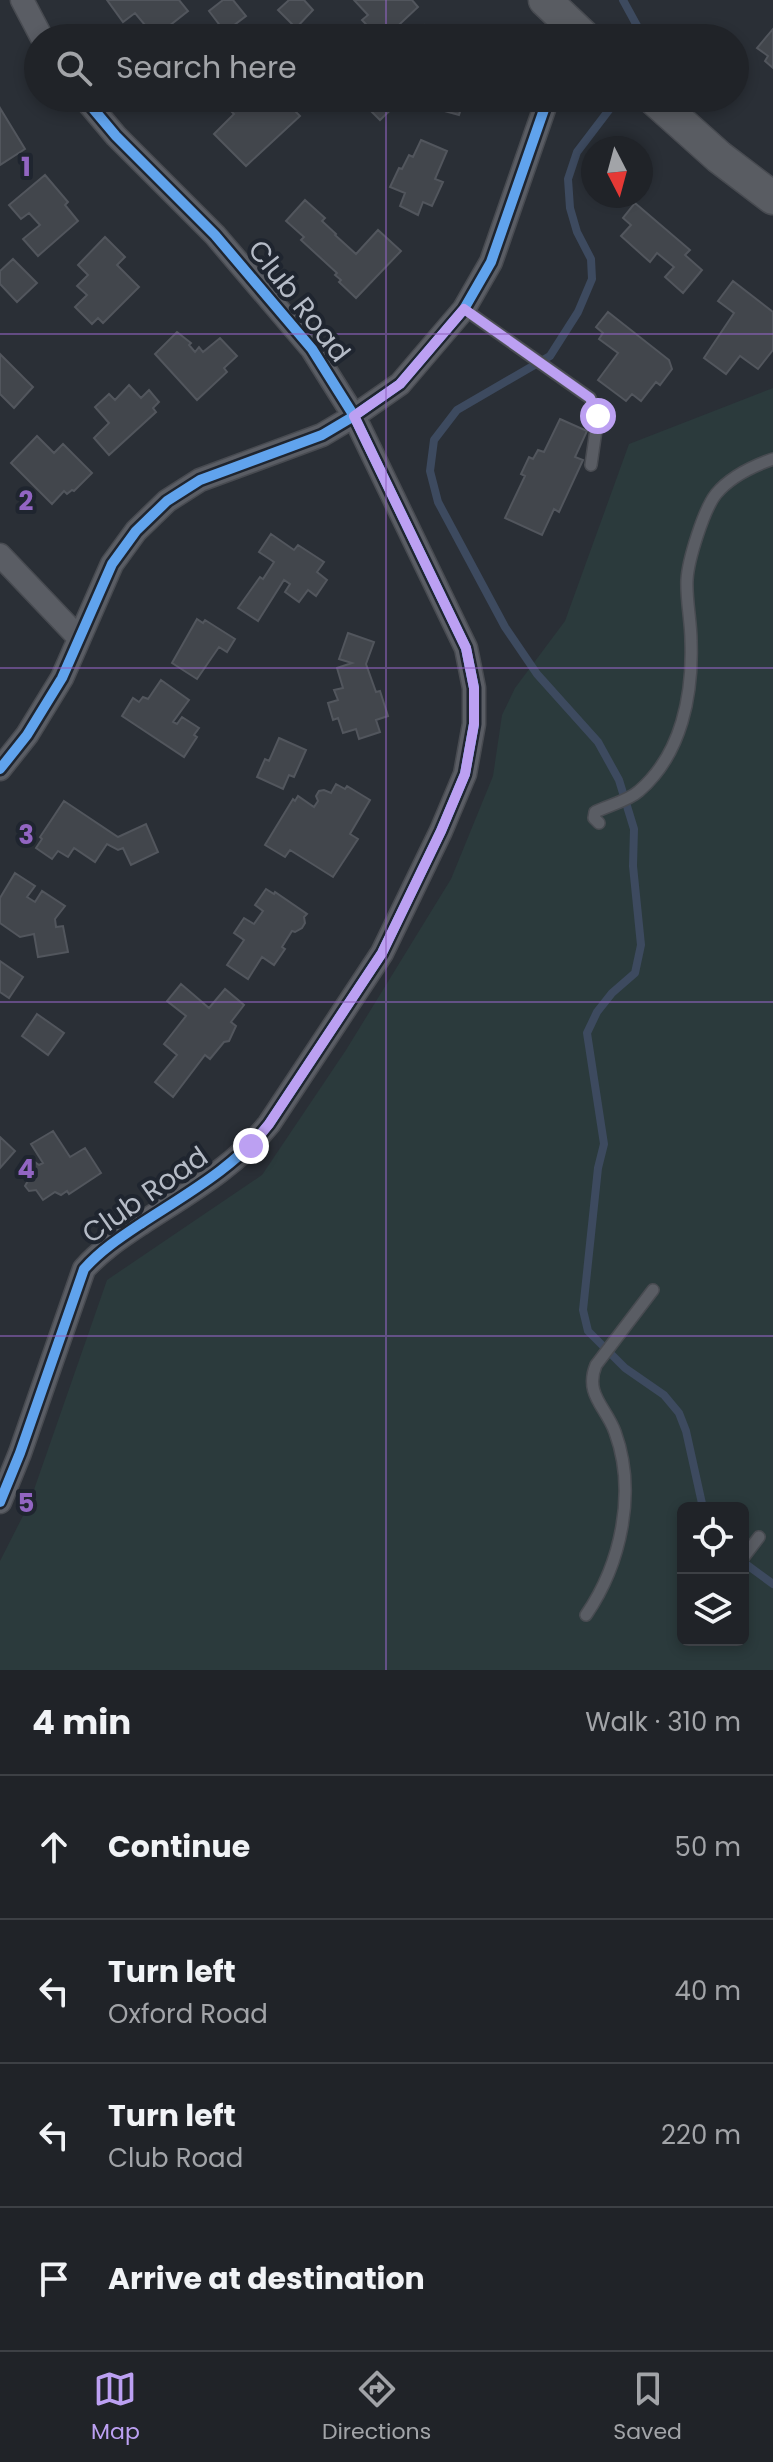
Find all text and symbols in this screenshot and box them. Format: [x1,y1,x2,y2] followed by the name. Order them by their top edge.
[24,24,749,112] search box
[52,46,96,90] icon: search
[116,46,297,89] text: Search here
[581,136,653,208] north arrow
[21,149,31,185] text: 1
[239,232,359,370] street label: Club Road
[580,398,616,434] route start
[19,483,34,519] text: 2
[18,817,34,853] text: 3
[233,1128,269,1164] route end
[74,1137,216,1253] street label: Club Road
[17,1151,35,1187] text: 4
[18,1485,34,1521] text: 5
[677,1502,749,1646] map controls
[677,1502,749,1574] button: locate
[677,1574,749,1646] button: layers
[32,1698,131,1746] text: 4 min
[585,1704,741,1740] text: Walk · 310 m
[32,1825,76,1869] icon: ahead
[108,1825,250,1868] text: Continue
[675,1829,741,1865] text: 50 m
[108,1950,236,1993] text: Turn left
[32,1969,76,2013] icon: left
[675,1973,741,2009] text: 40 m
[108,1996,268,2032] text: Oxford Road
[108,2094,236,2137] text: Turn left
[32,2113,76,2157] icon: left
[661,2117,741,2153] text: 220 m
[108,2140,243,2176] text: Club Road
[32,2257,76,2301] icon: arrive
[108,2257,425,2300] text: Arrive at destination
[91,2367,140,2448] tab: Map
[322,2367,431,2448] tab: Directions
[613,2367,682,2448] tab: Saved

